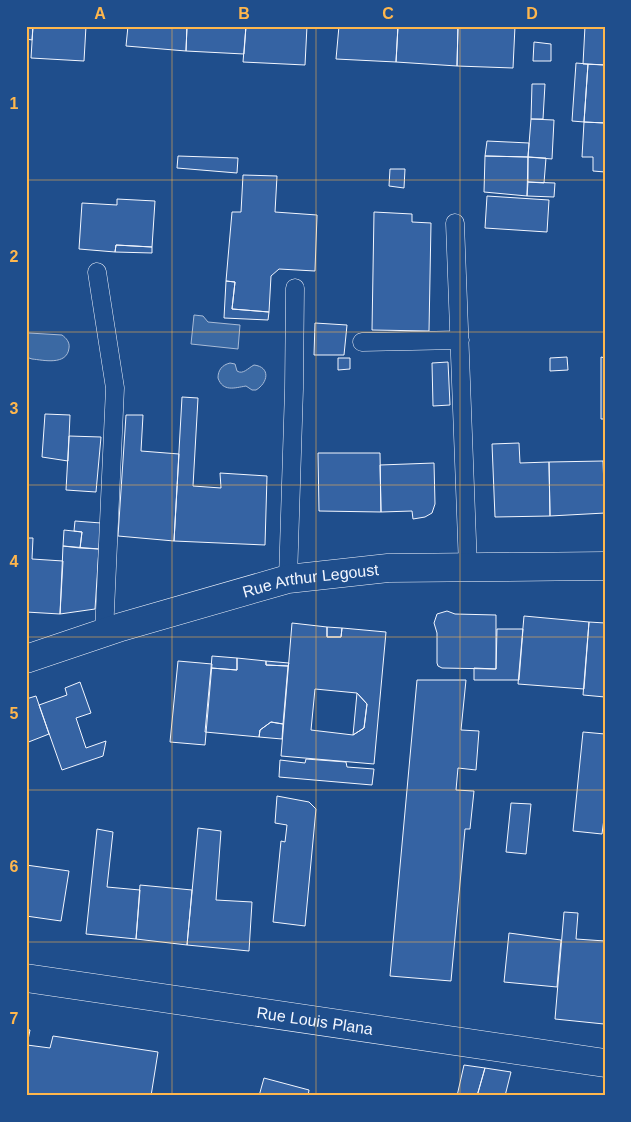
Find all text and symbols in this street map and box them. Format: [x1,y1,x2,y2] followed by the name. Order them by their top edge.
[94,5,106,22] text: A
[238,5,250,22] text: B
[382,5,394,22] text: C
[526,5,538,22] text: D
[10,95,19,112] text: 1
[10,248,19,265] text: 2
[10,400,19,417] text: 3
[10,553,19,570] text: 4
[241,561,380,601] street label: Rue Arthur Legoust
[10,705,19,722] text: 5
[10,858,19,875] text: 6
[255,1004,374,1038] street label: Rue Louis Plana
[10,1010,19,1027] text: 7

